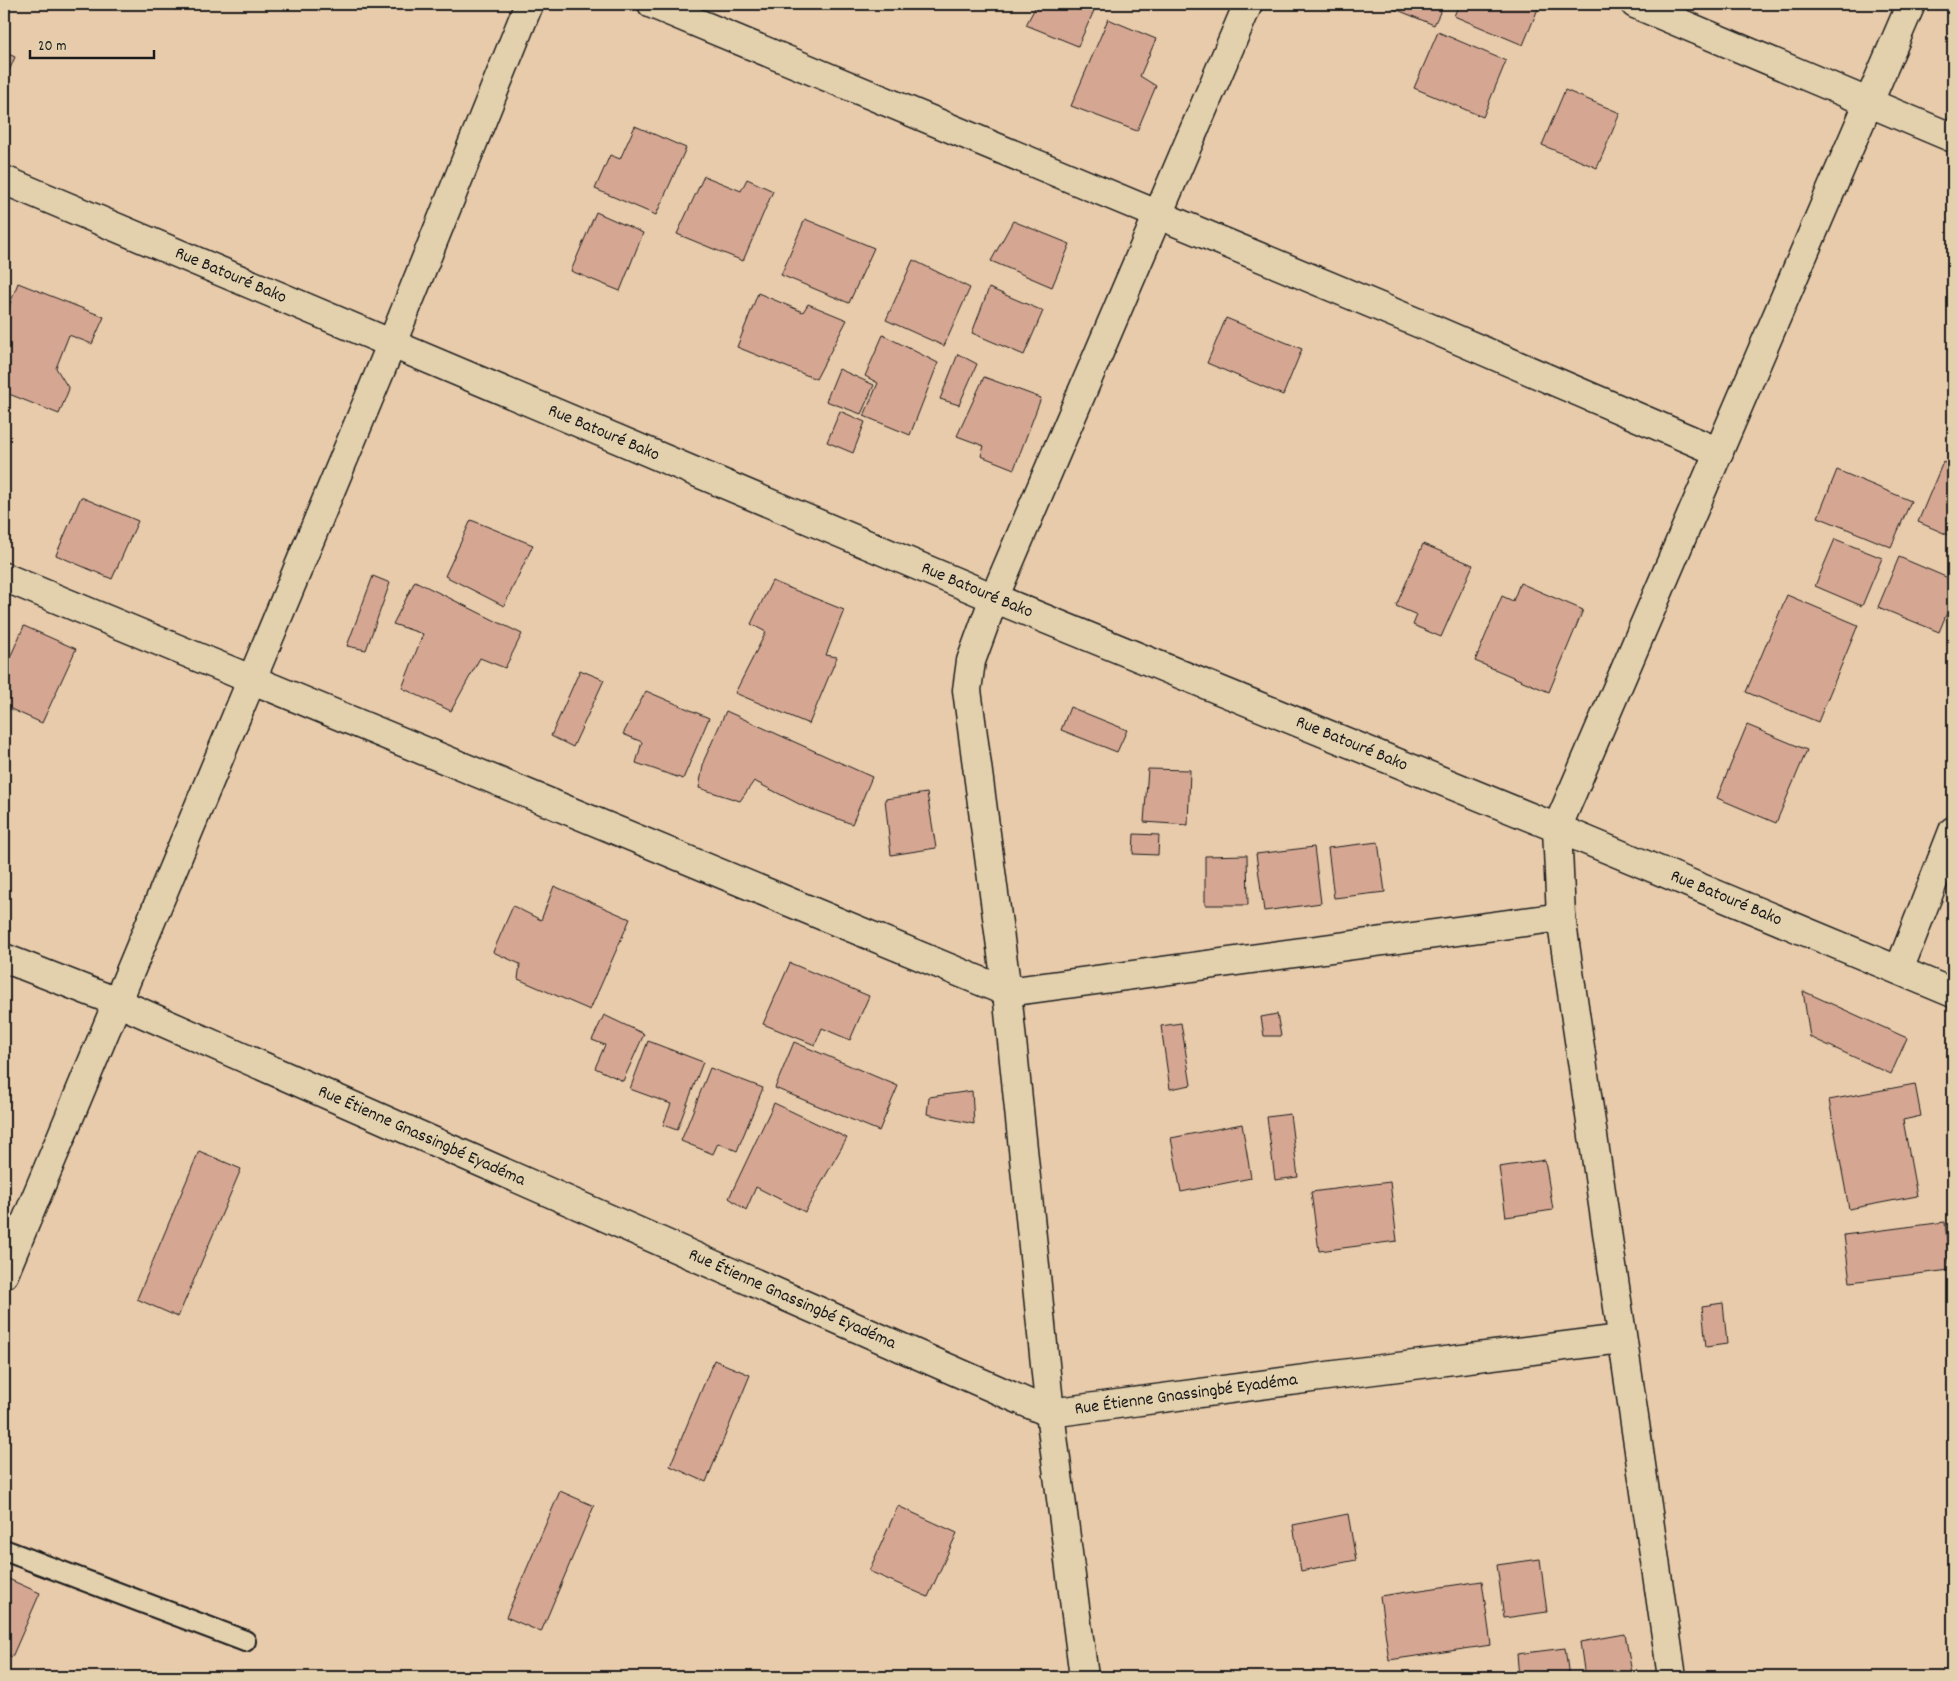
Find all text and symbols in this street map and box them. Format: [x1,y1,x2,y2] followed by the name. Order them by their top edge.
[30,28,154,60] scale bar
[38,36,66,58] text: 20 m
[171,241,290,310] street label: Rue Batouré Bako
[544,399,663,468] street label: Rue Batouré Bako
[917,556,1037,625] street label: Rue Batouré Bako
[1292,710,1411,778] street label: Rue Batouré Bako
[1666,864,1786,933] street label: Rue Batouré Bako
[314,1079,530,1193] street label: Rue Étienne Gnassingbé Eyadéma
[684,1243,900,1356] street label: Rue Étienne Gnassingbé Eyadéma
[1073,1368,1300,1422] street label: Rue Étienne Gnassingbé Eyadéma

